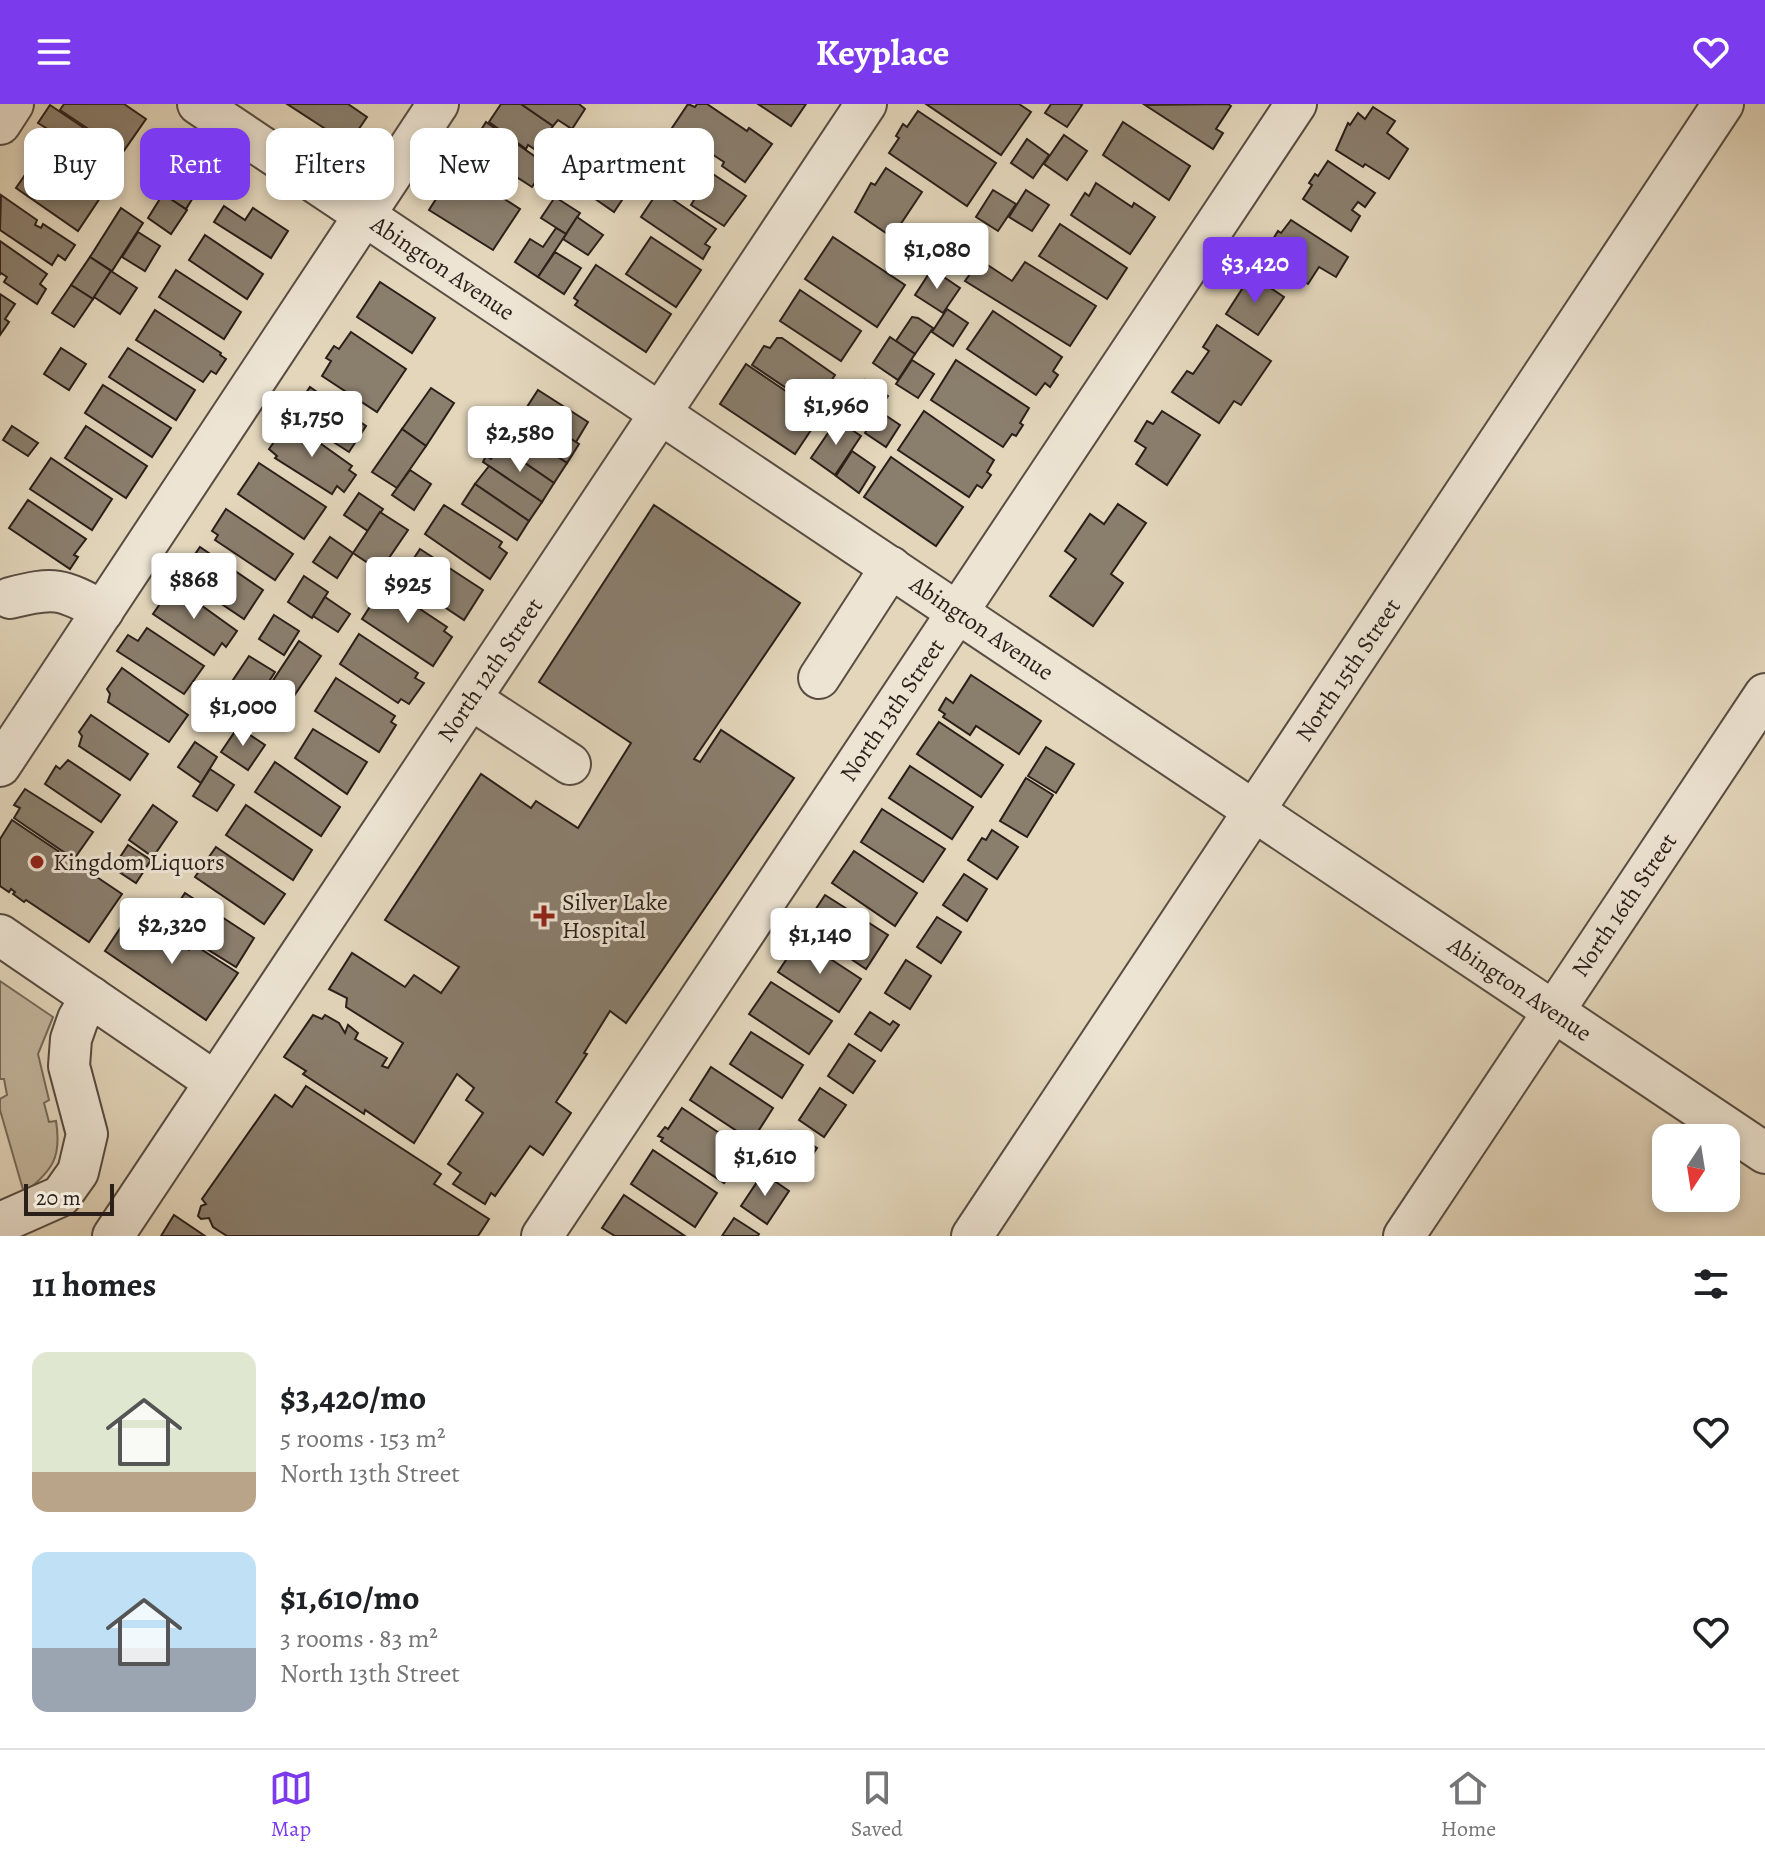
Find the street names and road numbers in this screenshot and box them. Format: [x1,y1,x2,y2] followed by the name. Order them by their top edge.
[364,208,521,328] street label: Abington Avenue
[903,568,1060,688] street label: Abington Avenue
[430,592,550,748] street label: North 12th Street
[1288,592,1408,748] street label: North 15th Street
[832,632,952,788] street label: North 13th Street
[1564,827,1684,983] street label: North 16th Street
[1441,929,1598,1049] street label: Abington Avenue

